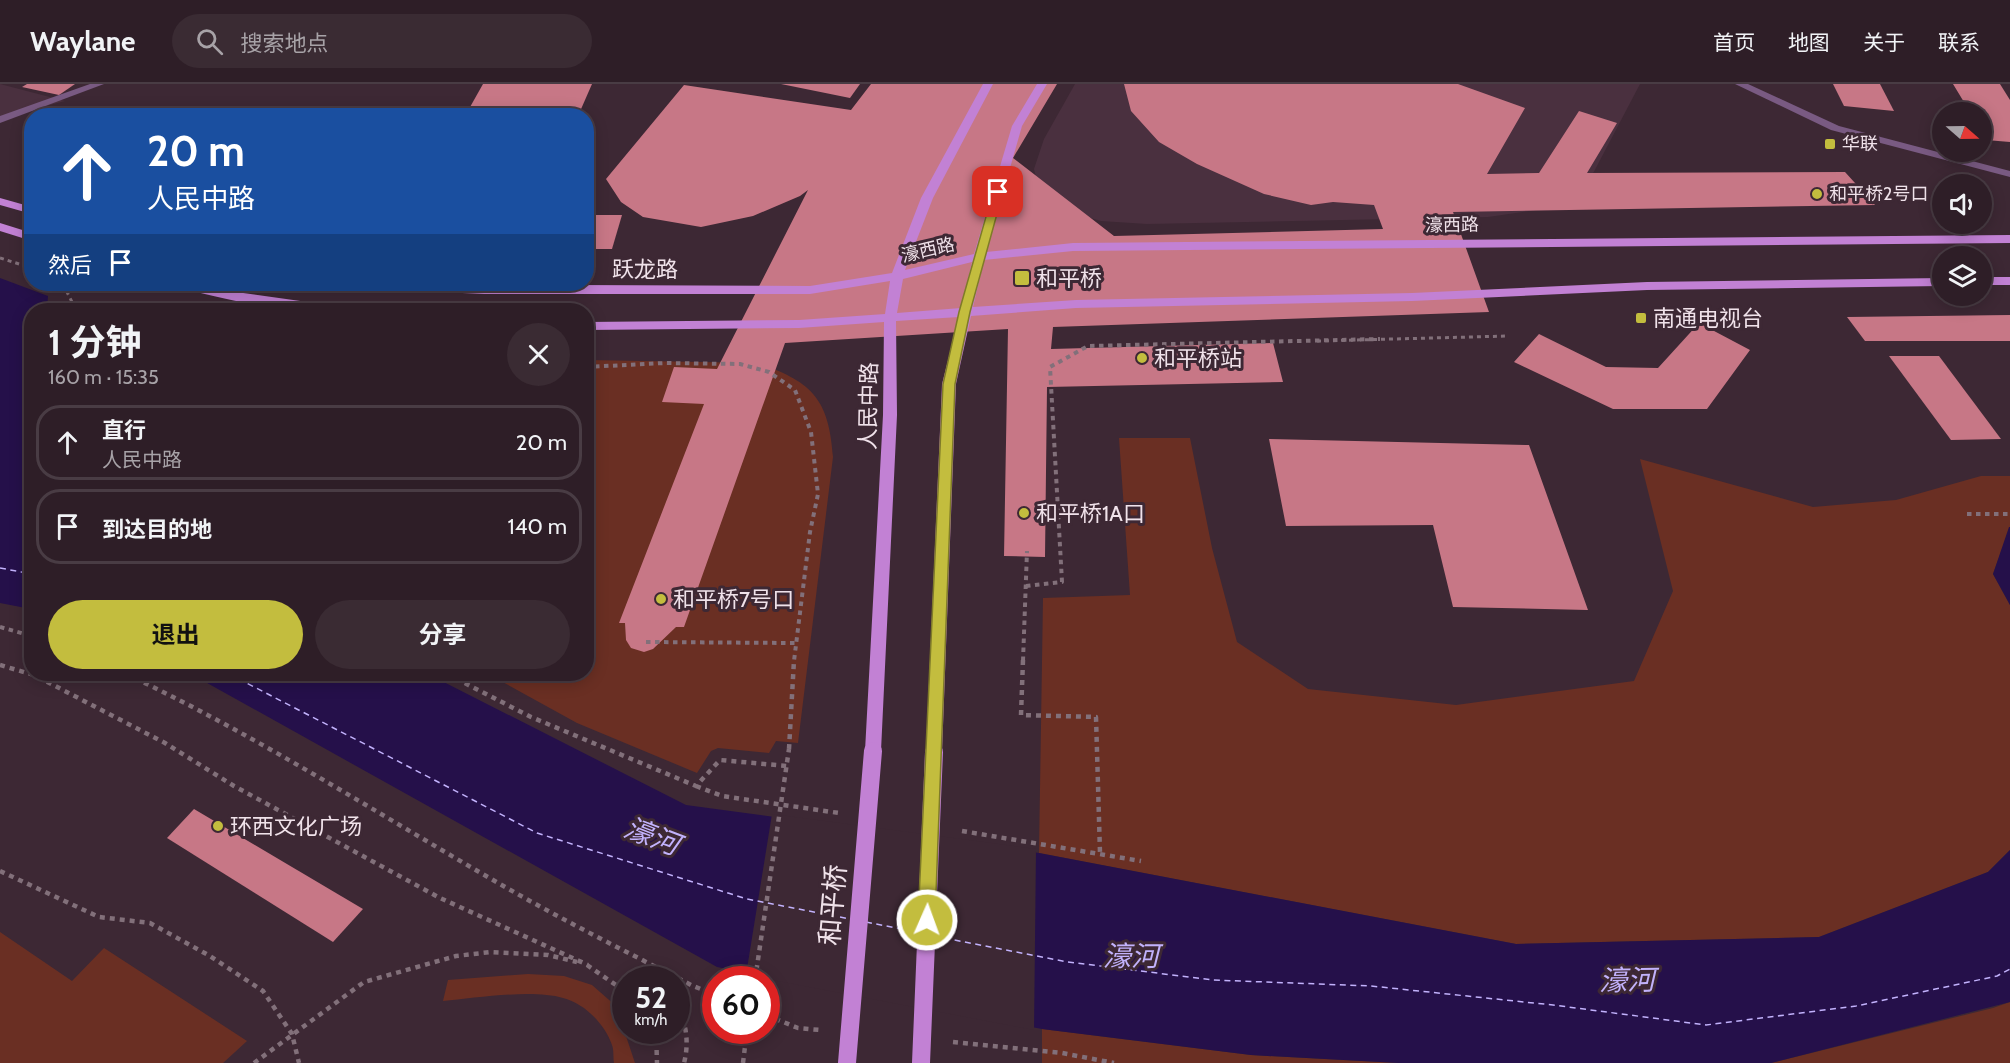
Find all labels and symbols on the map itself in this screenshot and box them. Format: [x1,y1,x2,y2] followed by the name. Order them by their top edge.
[1932,102,1992,162] north arrow
[1842,133,1878,155] place label: 华联
[1823,137,1837,151] marker: 华联
[972,166,1023,217] pin
[1829,183,1928,205] place label: 和平桥2号口
[1810,187,1824,201] marker: 和平桥2号口
[1425,214,1479,236] street label: 濠西路
[899,233,957,267] street label: 濠西路
[612,256,678,283] street label: 跃龙路
[1036,265,1102,292] place label: 和平桥
[1013,269,1031,287] marker: 和平桥
[1653,305,1763,332] place label: 南通电视台
[1634,311,1648,325] marker: 南通电视台
[1154,345,1242,372] place label: 和平桥站
[1135,351,1149,365] marker: 和平桥站
[854,362,883,450] street label: 人民中路
[1036,500,1145,527] place label: 和平桥1A口
[1017,506,1031,520] marker: 和平桥1A口
[673,586,794,613] place label: 和平桥7号口
[654,592,668,606] marker: 和平桥7号口
[620,810,689,864] water label: 濠河
[230,813,362,840] place label: 环西文化广场
[211,819,225,833] marker: 环西文化广场
[813,863,852,947] street label: 和平桥
[895,888,959,952] position arrow
[1103,939,1164,973] water label: 濠河
[1599,962,1660,997] water label: 濠河
[702,966,780,1044] speed limit sign: 60

